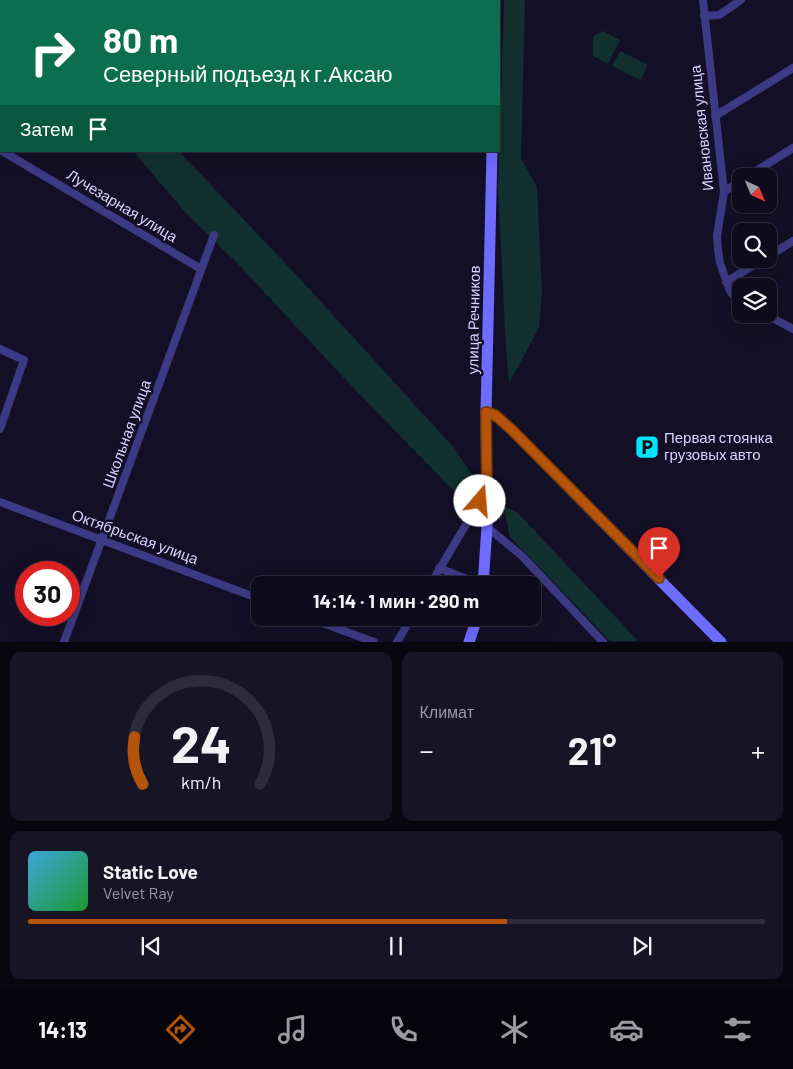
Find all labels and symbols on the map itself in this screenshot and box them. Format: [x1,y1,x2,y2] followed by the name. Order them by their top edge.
[685,64,717,192] street label: Ивановская улица
[64,165,182,246] street label: Лучезарная улица
[732,168,778,212] north arrow
[463,265,483,375] street label: улица Речников
[98,376,154,490] street label: Школьная улица
[664,428,774,463] place label: Первая стоянка грузовых авто
[634,434,660,460] parking icon: Первая стоянка грузовых авто
[453,474,505,526] position arrow
[70,505,202,568] street label: Октябрьская улица
[638,527,680,578] pin
[15,561,80,626] speed limit sign: 30

